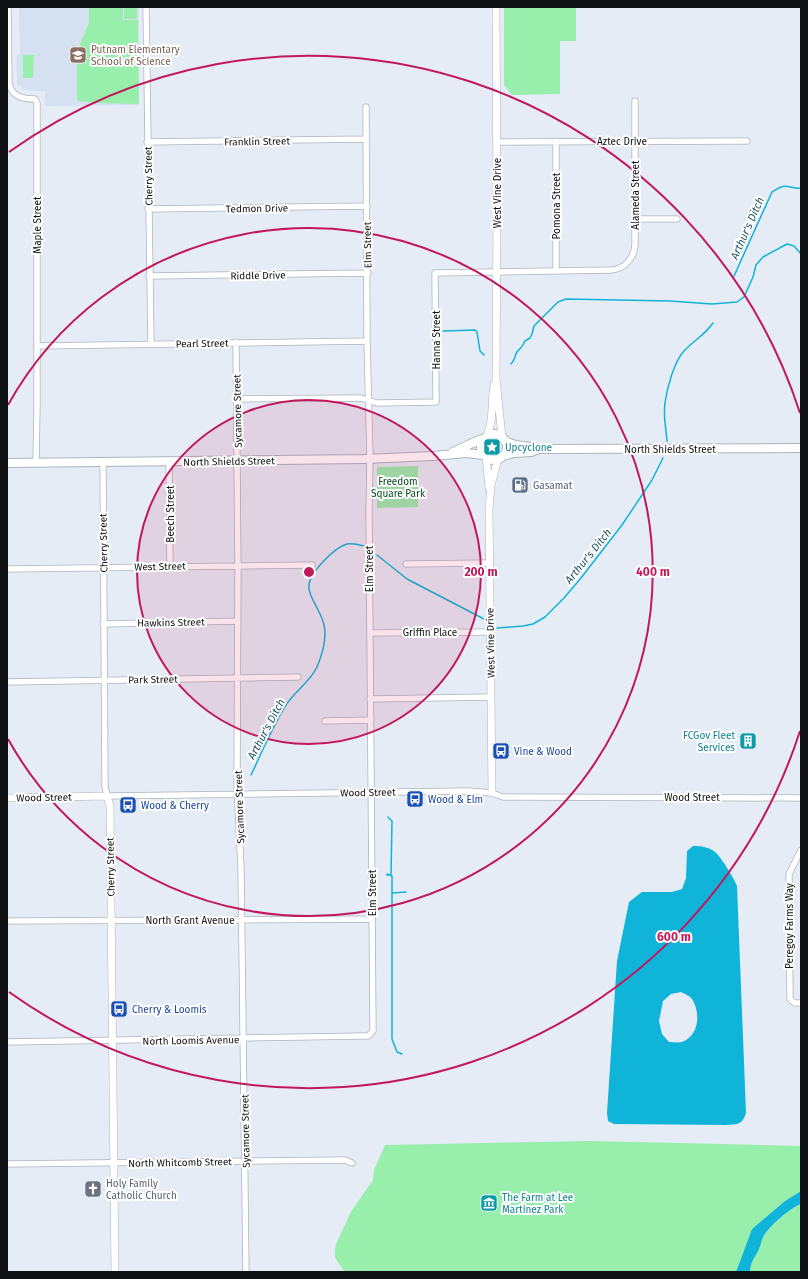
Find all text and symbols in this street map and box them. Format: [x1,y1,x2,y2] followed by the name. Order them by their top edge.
[91,44,180,68] place label: Putnam Elementary School of Science
[68,45,88,65] school or university icon: Putnam Elementary School of Science
[224,135,290,149] street label: Franklin Street
[597,136,647,148] street label: Aztec Drive
[142,146,156,206] street label: Cherry Street
[492,158,504,228] street label: West Vine Drive
[630,160,642,230] street label: Alameda Street
[551,172,563,239] street label: Pomona Street
[728,195,767,262] water label: Arthur's Ditch
[32,196,44,254] street label: Maple Street
[226,202,288,216] street label: Tedmon Drive
[362,221,374,268] street label: Elm Street
[230,270,286,282] street label: Riddle Drive
[431,310,443,370] street label: Hanna Street
[175,338,229,350] street label: Pearl Street
[231,374,245,448] street label: Sycamore Street
[482,437,502,457] place icon: Upcyclone
[505,442,552,454] place label: Upcyclone
[624,444,716,456] street label: North Shields Street
[183,455,275,469] street label: North Shields Street
[510,475,530,495] fuel station icon: Gasamat
[371,476,426,500] park label: Freedom Square Park
[533,480,573,492] place label: Gasamat
[165,485,177,543] street label: Beech Street
[97,513,111,573] street label: Cherry Street
[562,526,614,587] water label: Arthur's Ditch
[364,545,376,592] street label: Elm Street
[134,561,186,573] street label: West Street
[302,565,316,579] centre of rings
[464,565,498,579] text: 200 m
[636,565,670,579] text: 400 m
[484,608,498,678] street label: West Vine Drive
[137,616,205,630] street label: Hawkins Street
[403,627,457,639] street label: Griffin Place
[128,674,178,686] street label: Park Street
[245,697,288,763] water label: Arthur's Ditch
[683,730,735,754] place label: FCGov Fleet Services
[738,731,758,751] building icon: FCGov Fleet Services
[491,741,511,761] bus stop icon: Vine & Wood
[514,746,572,758] place label: Vine & Wood
[233,770,247,844] street label: Sycamore Street
[340,787,396,799] street label: Wood Street
[405,789,425,809] bus stop icon: Wood & Elm
[16,792,72,804] street label: Wood Street
[664,792,720,804] street label: Wood Street
[428,794,483,806] place label: Wood & Elm
[118,795,138,815] bus stop icon: Wood & Cherry
[141,800,209,812] place label: Wood & Cherry
[104,837,118,897] street label: Cherry Street
[367,869,379,916] street label: Elm Street
[784,883,796,969] street label: Peregoy Farms Way
[145,915,235,927] street label: North Grant Avenue
[657,930,691,944] text: 600 m
[109,999,129,1019] bus stop icon: Cherry & Loomis
[132,1004,207,1016] place label: Cherry & Loomis
[142,1034,240,1048] street label: North Loomis Avenue
[239,1094,253,1168] street label: Sycamore Street
[128,1156,232,1170] street label: North Whitcomb Street
[106,1178,177,1202] place label: Holy Family Catholic Church
[83,1179,103,1199] church icon: Holy Family Catholic Church
[502,1192,573,1216] place label: The Farm at Lee Martinez Park
[479,1193,499,1213] museum icon: The Farm at Lee Martinez Park

